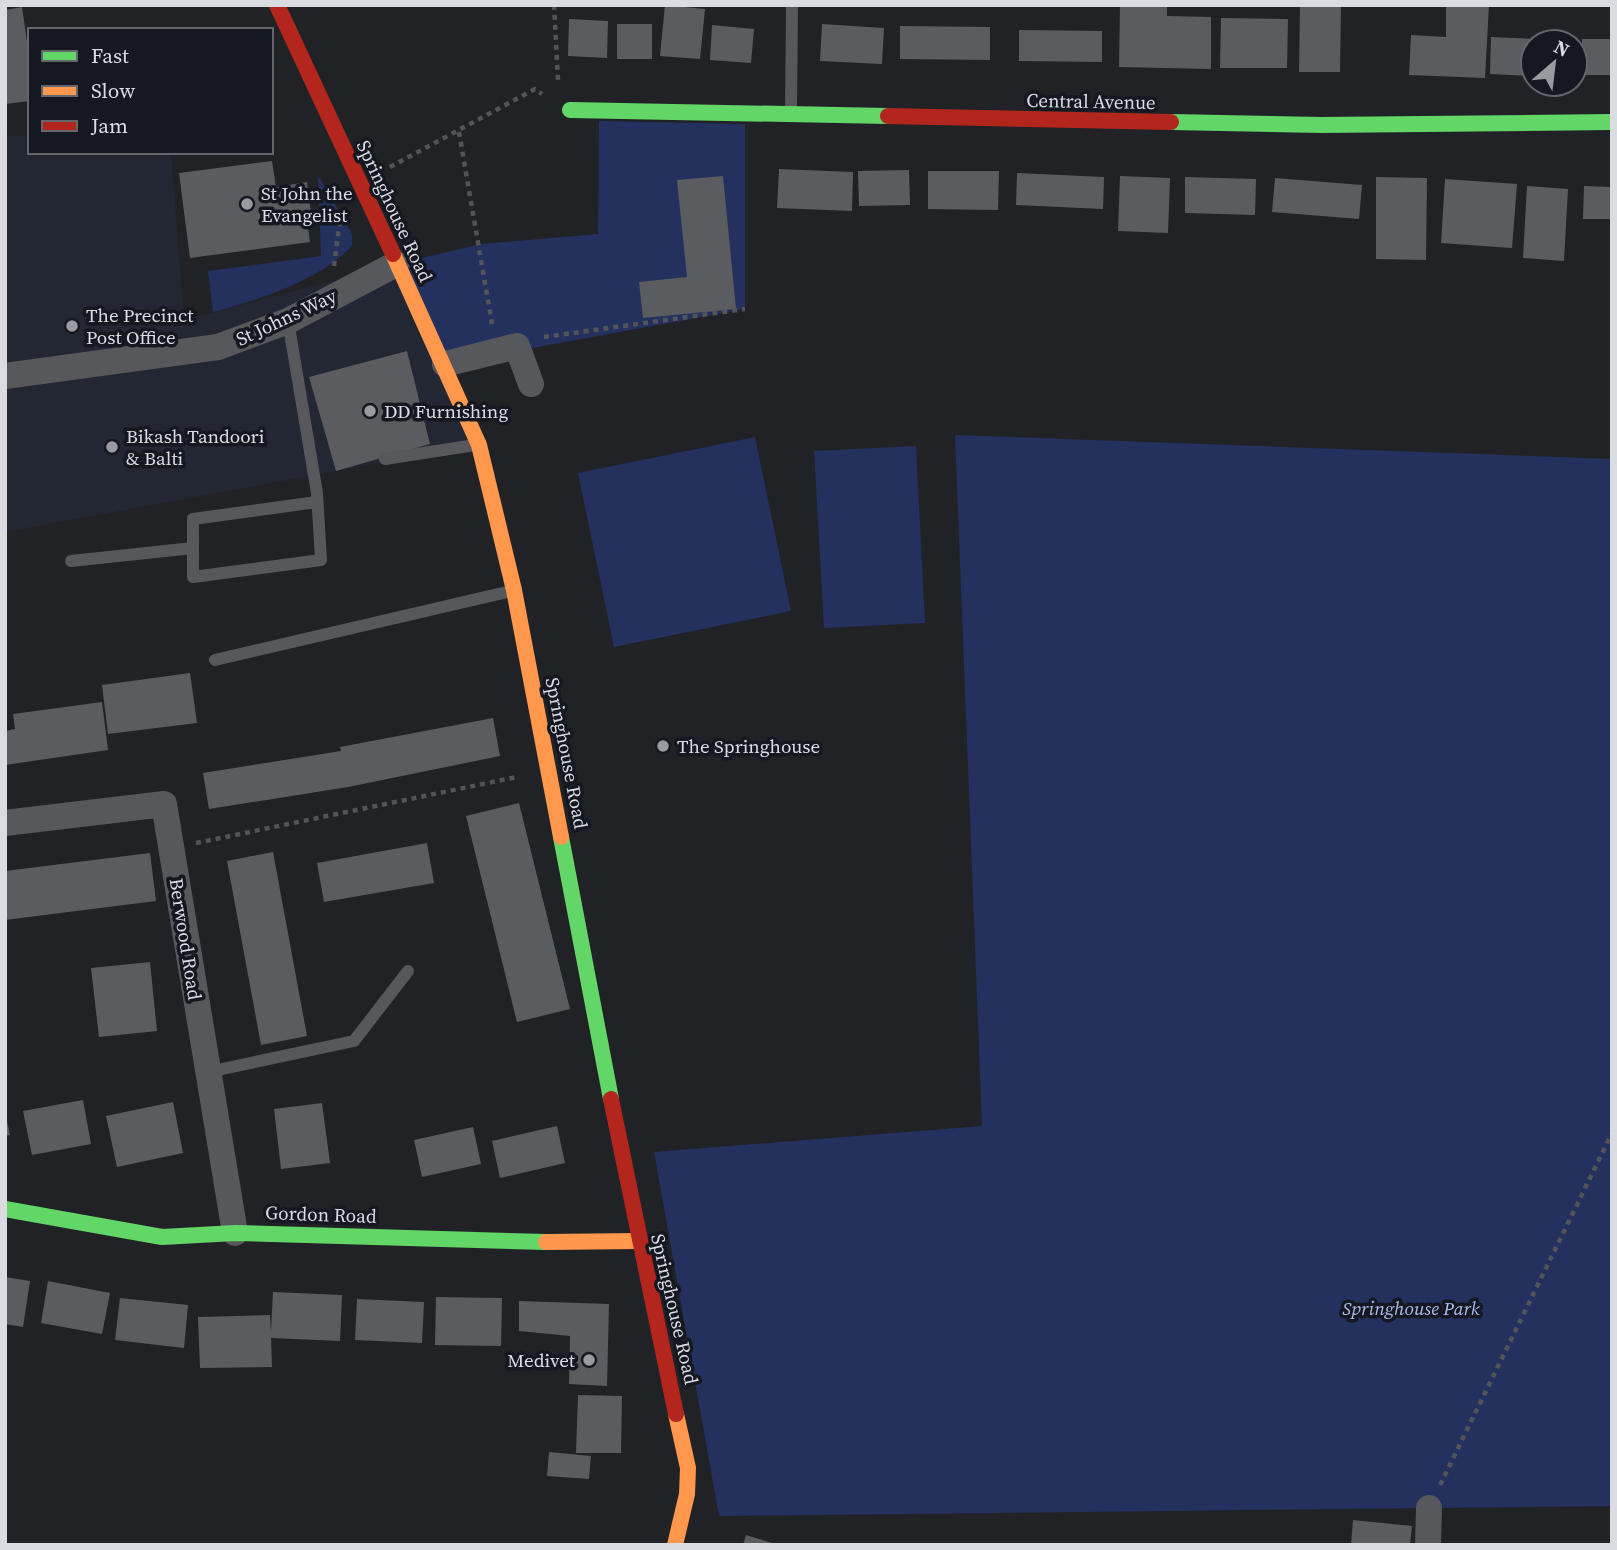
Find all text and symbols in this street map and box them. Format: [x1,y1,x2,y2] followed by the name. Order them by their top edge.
[28,28,273,154] legend
[1519,28,1589,98] north arrow
[1550,33,1574,63] text: N
[91,41,129,70] text: Fast
[91,76,135,105] text: Slow
[1026,87,1156,115] street label: Central Avenue
[90,111,128,140] text: Jam
[351,136,439,286] street label: Springhouse Road
[261,180,353,228] place label: St John the Evangelist
[239,196,255,212] marker: St John the Evangelist
[231,282,341,352] street label: St Johns Way
[86,302,194,350] place label: The Precinct Post Office
[64,318,80,334] marker: The Precinct Post Office
[384,398,508,424] place label: DD Furnishing
[362,403,378,419] marker: DD Furnishing
[126,423,265,471] place label: Bikash Tandoori & Balti
[104,439,120,455] marker: Bikash Tandoori & Balti
[540,675,594,831] street label: Springhouse Road
[677,733,820,759] place label: The Springhouse
[655,738,671,754] marker: The Springhouse
[164,876,209,1002] street label: Berwood Road
[265,1199,377,1229] street label: Gordon Road
[645,1231,705,1387] street label: Springhouse Road
[1342,1295,1480,1321] park label: Springhouse Park
[507,1347,576,1373] place label: Medivet
[581,1352,597,1368] marker: Medivet

